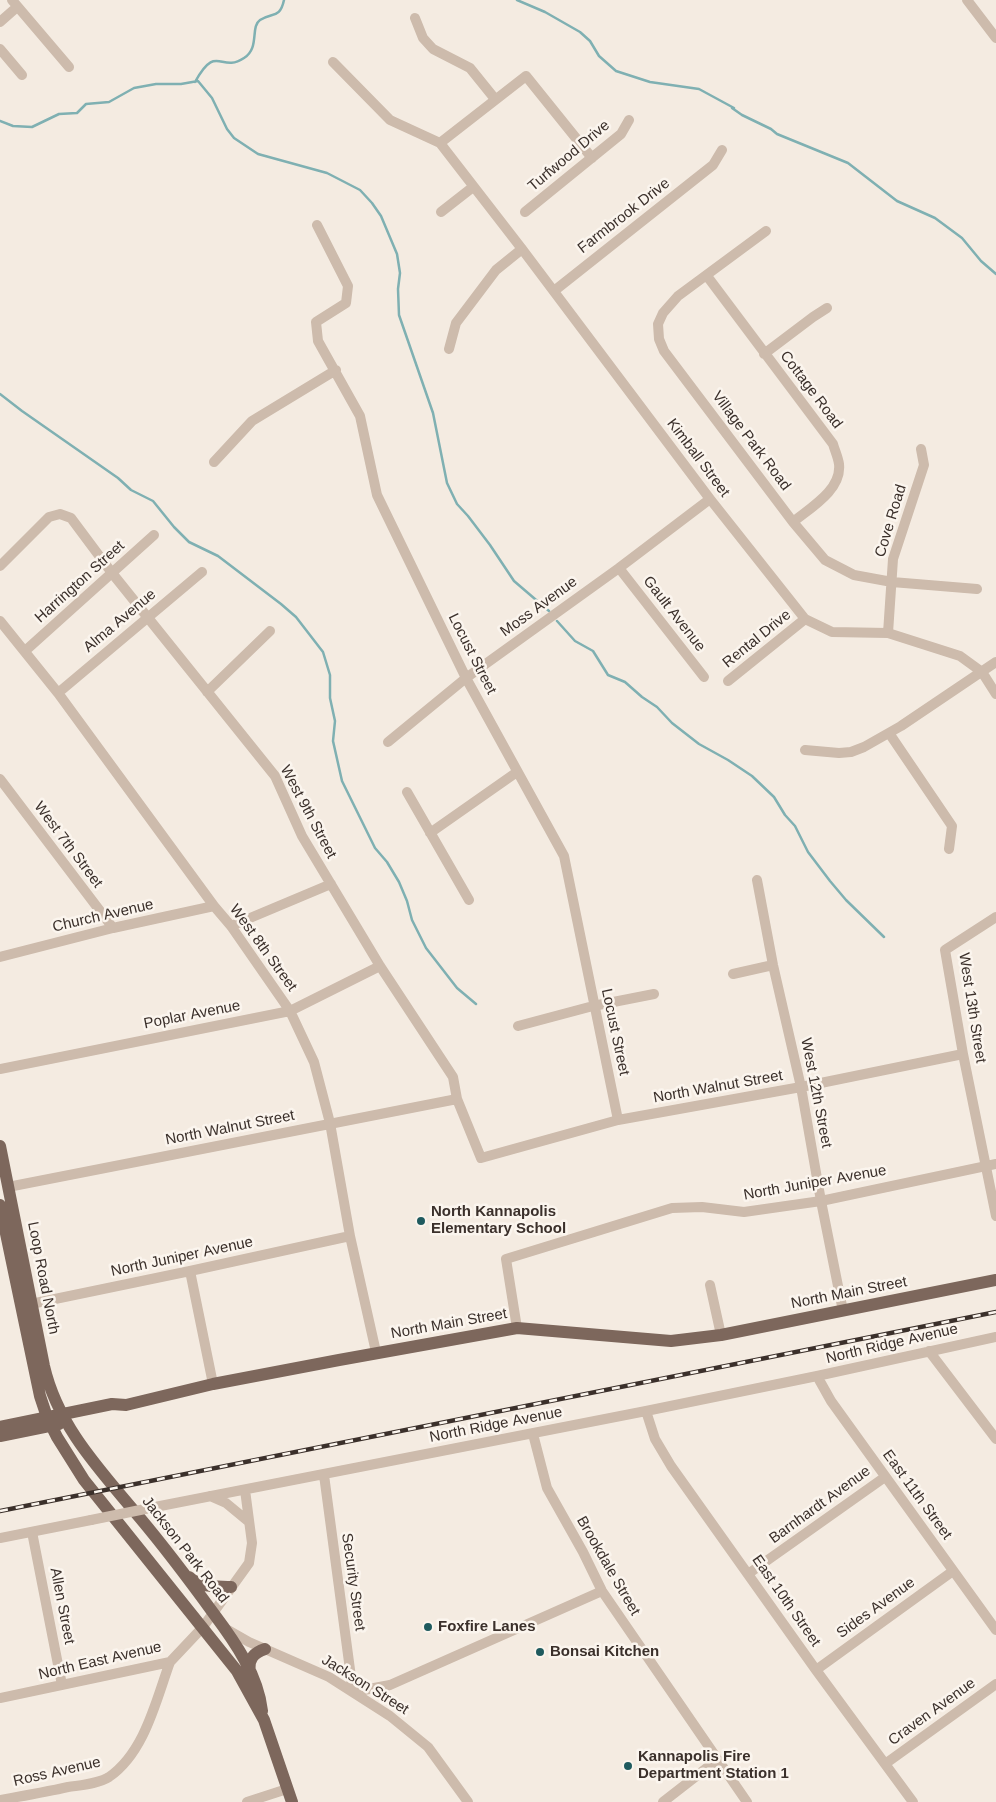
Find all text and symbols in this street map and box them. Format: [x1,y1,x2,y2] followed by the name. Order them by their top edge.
[524,117,614,195] street label: Turfwood Drive
[574,175,674,257] street label: Farmbrook Drive
[776,348,846,432] street label: Cottage Road
[708,388,794,494] street label: Village Park Road
[663,415,733,501] street label: Kimball Street
[871,482,911,560] street label: Cove Road
[32,537,128,627] street label: Harrington Street
[497,573,581,641] street label: Moss Avenue
[639,573,709,655] street label: Gault Avenue
[80,586,160,656] street label: Alma Avenue
[719,606,795,672] street label: Rental Drive
[444,611,500,697] street label: Locust Street
[276,762,340,862] street label: West 9th Street
[30,798,106,892] street label: West 7th Street
[51,896,155,936] street label: Church Avenue
[225,901,301,995] street label: West 8th Street
[954,952,990,1064] street label: West 13th Street
[597,987,633,1077] street label: Locust Street
[142,997,242,1033] street label: Poplar Avenue
[797,1037,835,1149] street label: West 12th Street
[652,1067,784,1107] street label: North Walnut Street
[164,1107,296,1149] street label: North Walnut Street
[742,1162,888,1204] street label: North Juniper Avenue
[431,1203,566,1238] place label: North Kannapolis Elementary School
[415,1215,427,1227] marker: North Kannapolis Elementary School
[23,1220,63,1336] street label: Loop Road North
[109,1233,255,1281] street label: North Juniper Avenue
[790,1273,908,1313] street label: North Main Street
[390,1305,508,1343] street label: North Main Street
[824,1320,960,1368] street label: North Ridge Avenue
[428,1403,564,1447] street label: North Ridge Avenue
[878,1447,956,1543] street label: East 11th Street
[766,1462,874,1548] street label: Barnhardt Avenue
[138,1493,232,1607] street label: Jackson Park Road
[572,1513,644,1619] street label: Brookdale Street
[337,1532,369,1632] street label: Security Street
[748,1552,824,1650] street label: East 10th Street
[46,1566,78,1646] street label: Allen Street
[833,1574,919,1642] street label: Sides Avenue
[438,1618,536,1636] place label: Foxfire Lanes
[422,1621,434,1633] marker: Foxfire Lanes
[37,1638,163,1684] street label: North East Avenue
[550,1643,659,1661] place label: Bonsai Kitchen
[534,1646,546,1658] marker: Bonsai Kitchen
[318,1651,412,1719] street label: Jackson Street
[885,1674,979,1750] street label: Craven Avenue
[638,1748,789,1783] place label: Kannapolis Fire Department Station 1
[12,1753,102,1791] street label: Ross Avenue
[622,1760,634,1772] marker: Kannapolis Fire Department Station 1

